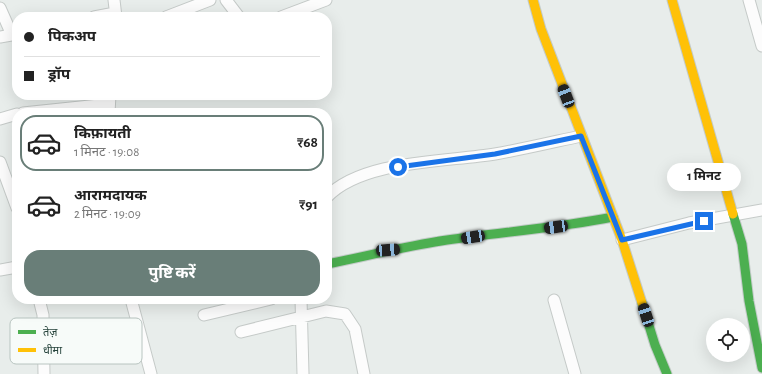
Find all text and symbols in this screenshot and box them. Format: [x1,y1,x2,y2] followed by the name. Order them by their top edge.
[48,29,96,44] text: पिकअप
[48,67,70,82] text: ड्रॉप
[556,83,576,109] car
[26,125,62,161] icon: car
[74,126,131,141] text: किफ़ायती
[297,135,318,150] text: ₹68
[74,146,139,159] text: 1 मिनट · 19:08
[389,158,407,176] route start
[667,163,741,191] callout: 1 मिनट
[687,170,721,183] text: 1 मिनट
[26,187,62,223] icon: car
[74,188,147,203] text: आरामदायक
[299,197,318,212] text: ₹91
[74,208,141,221] text: 2 मिनट · 19:09
[695,212,713,230] route end
[543,219,569,235] car
[460,229,486,245] car
[376,243,400,257] car
[24,250,320,296] button: पुष्टि करें
[637,302,655,328] car
[10,318,142,364] legend
[706,318,750,362] map controls
[706,318,750,362] button: locate
[43,326,58,338] text: तेज़
[43,344,62,356] text: धीमा

